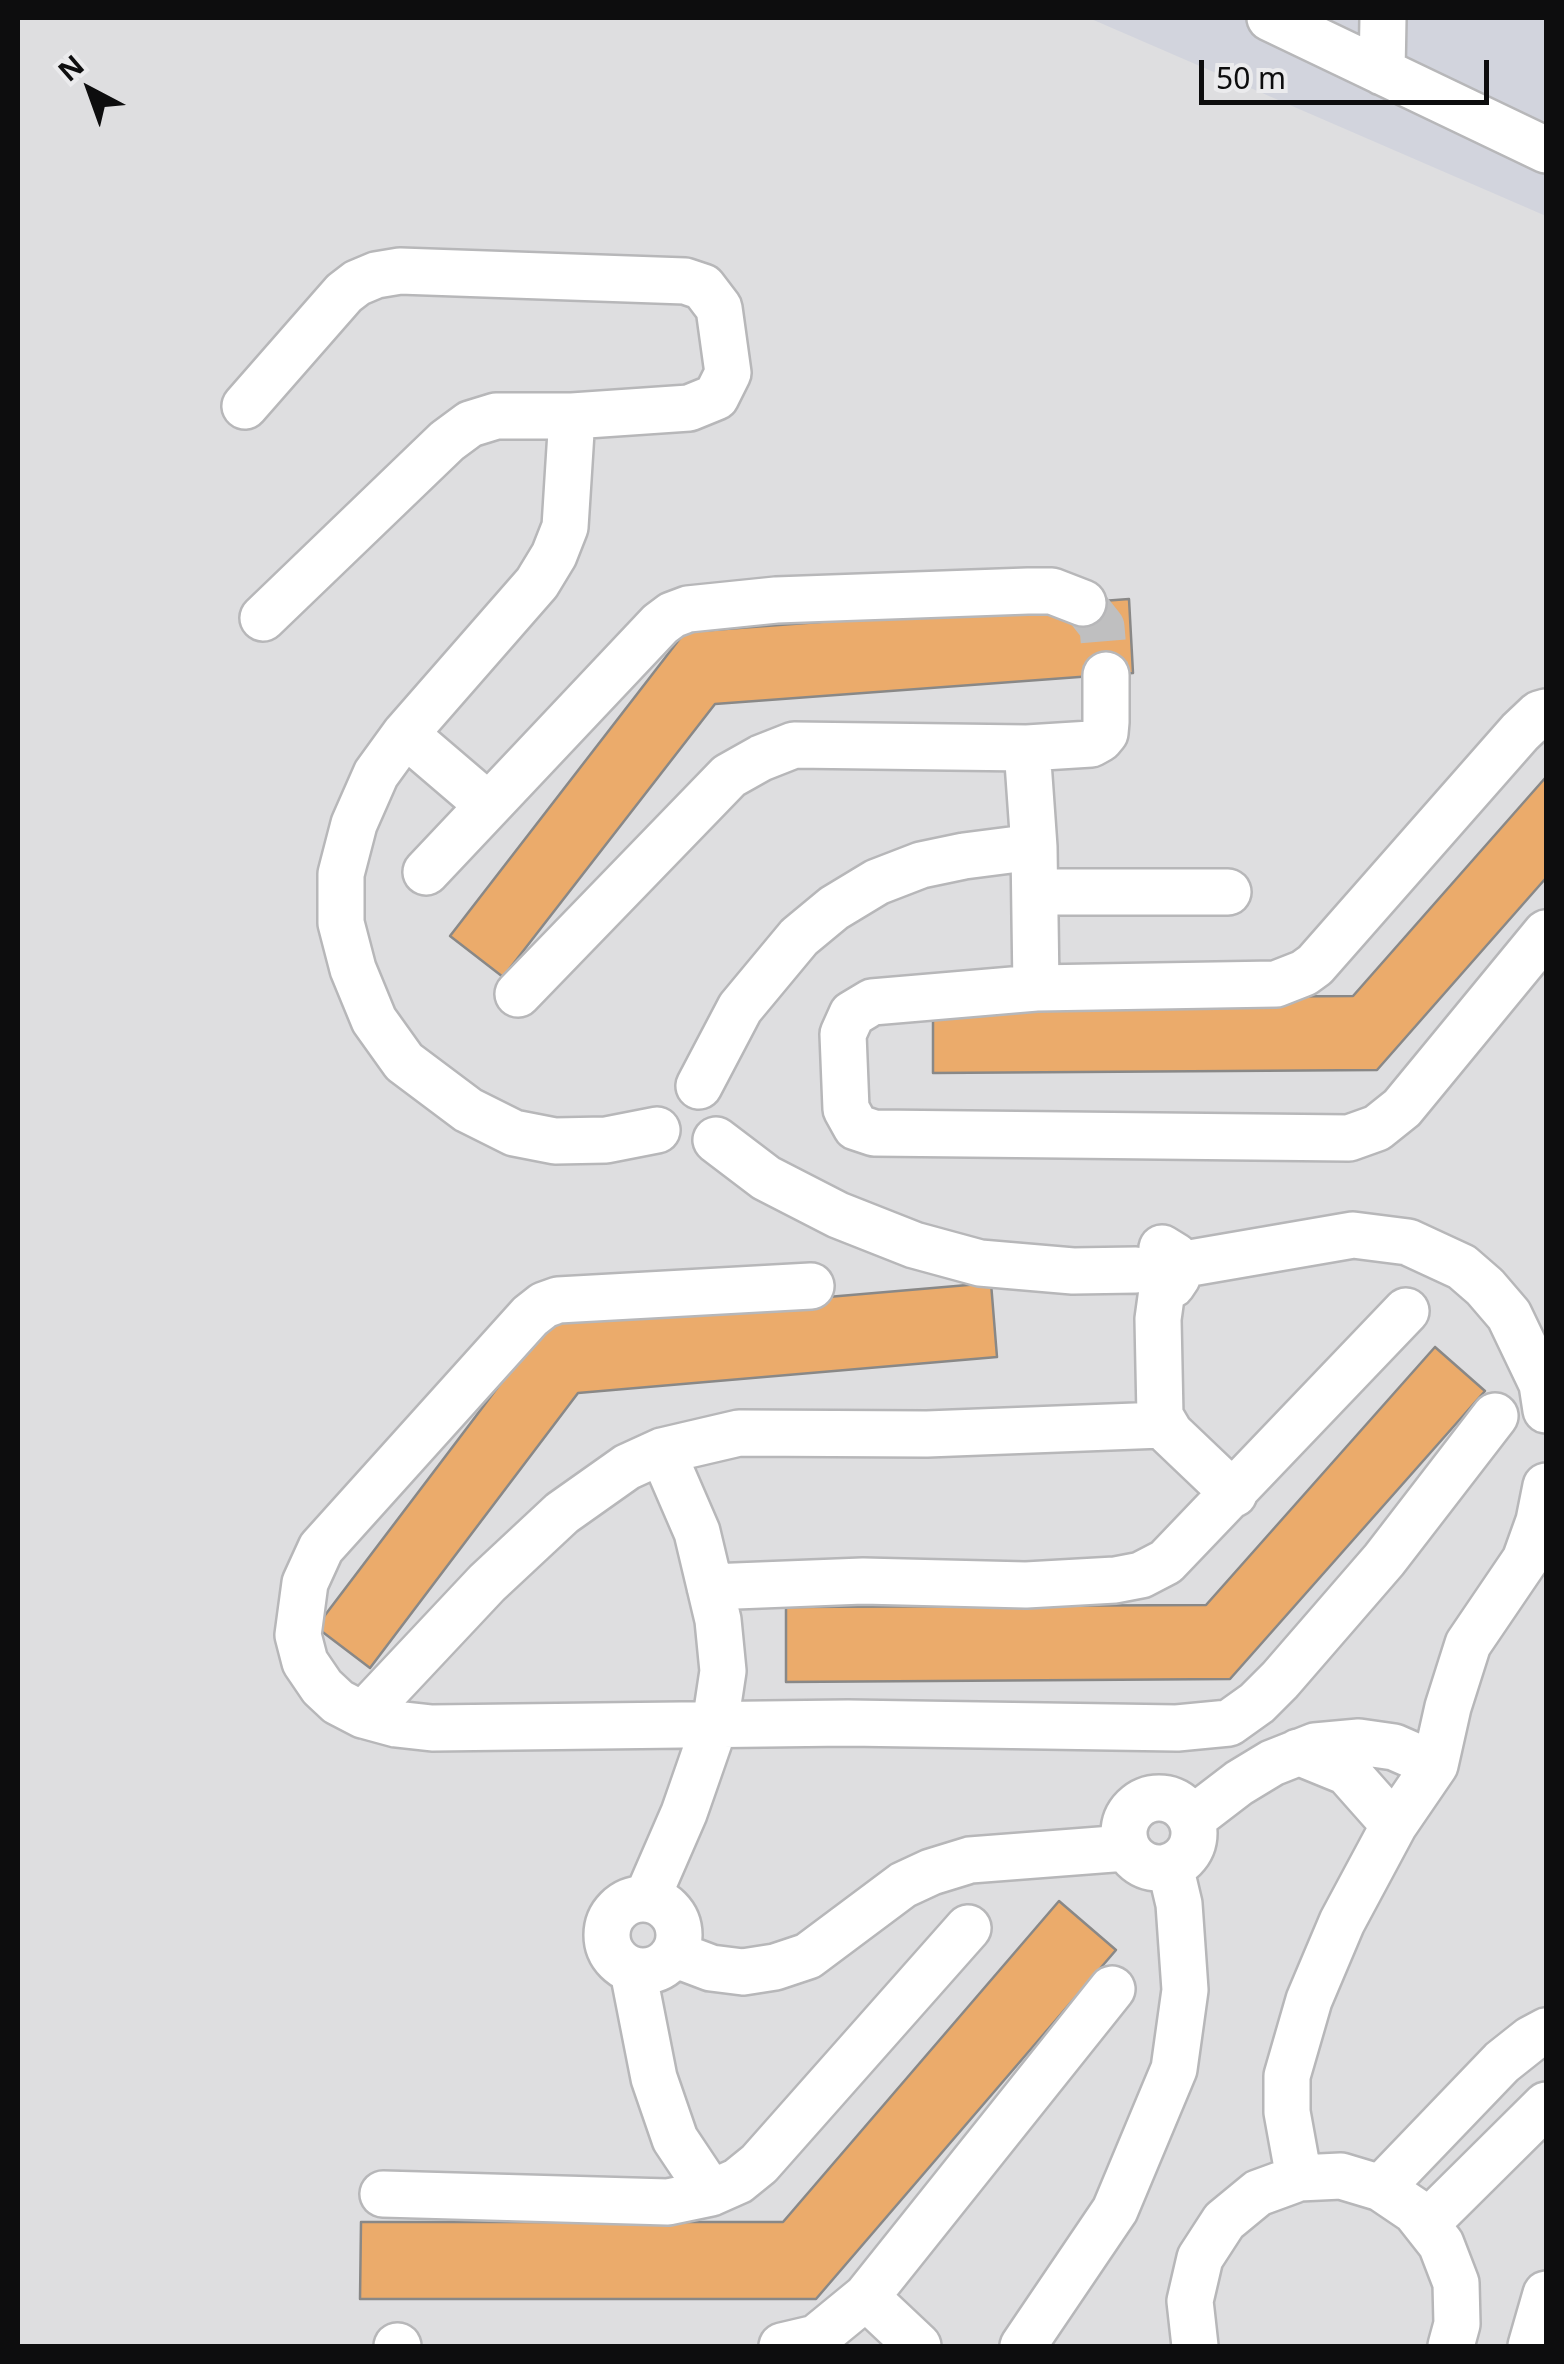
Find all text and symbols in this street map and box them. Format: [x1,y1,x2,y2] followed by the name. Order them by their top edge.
[40,40,140,140] north arrow
[1204,40,1494,102] scale bar
[49,46,91,89] text: N
[1216,57,1286,98] text: 50 m

